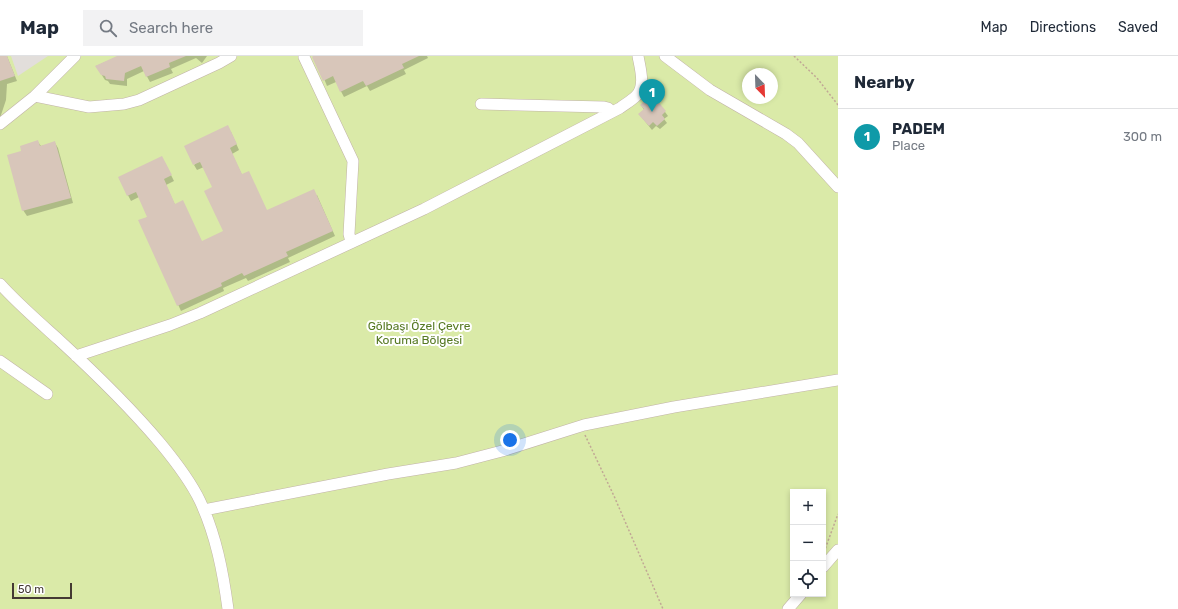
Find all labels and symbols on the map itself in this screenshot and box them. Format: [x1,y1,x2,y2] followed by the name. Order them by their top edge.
[742,68,778,104] north arrow
[639,79,665,112] pin: 1
[368,319,471,347] park label: Gölbaşı Özel Çevre Koruma Bölgesi
[500,430,520,450] your location
[12,581,72,600] scale bar

